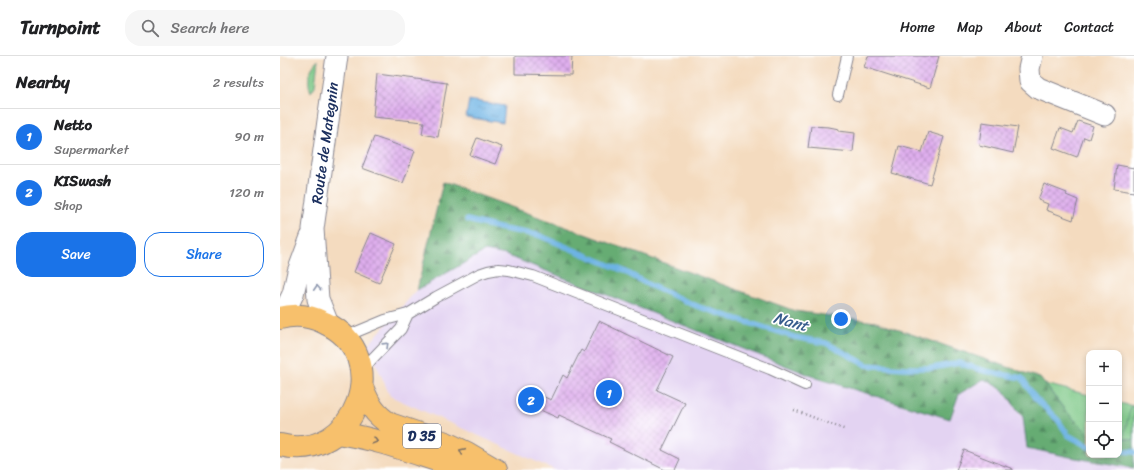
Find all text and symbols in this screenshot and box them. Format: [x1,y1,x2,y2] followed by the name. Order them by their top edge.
[125,10,405,46] search box
[20,11,101,44] text: Turnpoint
[171,15,250,41] text: Search here
[900,15,935,40] text: Home
[957,15,983,40] text: Map
[1005,15,1042,40] text: About
[1064,15,1114,40] text: Contact
[139,17,161,39] icon: search
[16,67,70,97] text: Nearby
[213,71,264,94] text: 2 results
[304,80,346,206] street label: Route de Mategnin
[54,112,92,138] text: Netto
[26,125,32,148] text: 1
[234,125,264,148] text: 90 m
[54,138,129,161] text: Supermarket
[54,168,111,194] text: KISwash
[25,181,33,204] text: 2
[229,181,264,204] text: 120 m
[54,194,82,217] text: Shop
[16,232,136,277] button: Save
[144,232,264,277] button: Share
[312,285,321,291] one-way arrow
[770,303,813,341] water label: Nant
[831,309,851,329] your location
[381,342,389,349] one-way arrow
[1086,350,1122,458] map controls
[1086,350,1122,386] button: +
[596,378,622,408] pin: 1
[518,385,544,415] pin: 2
[1086,386,1122,422] button: −
[1086,422,1122,458] button: locate
[403,424,441,448] road number: D 35
[372,436,378,444] one-way arrow
[459,448,466,456] one-way arrow

